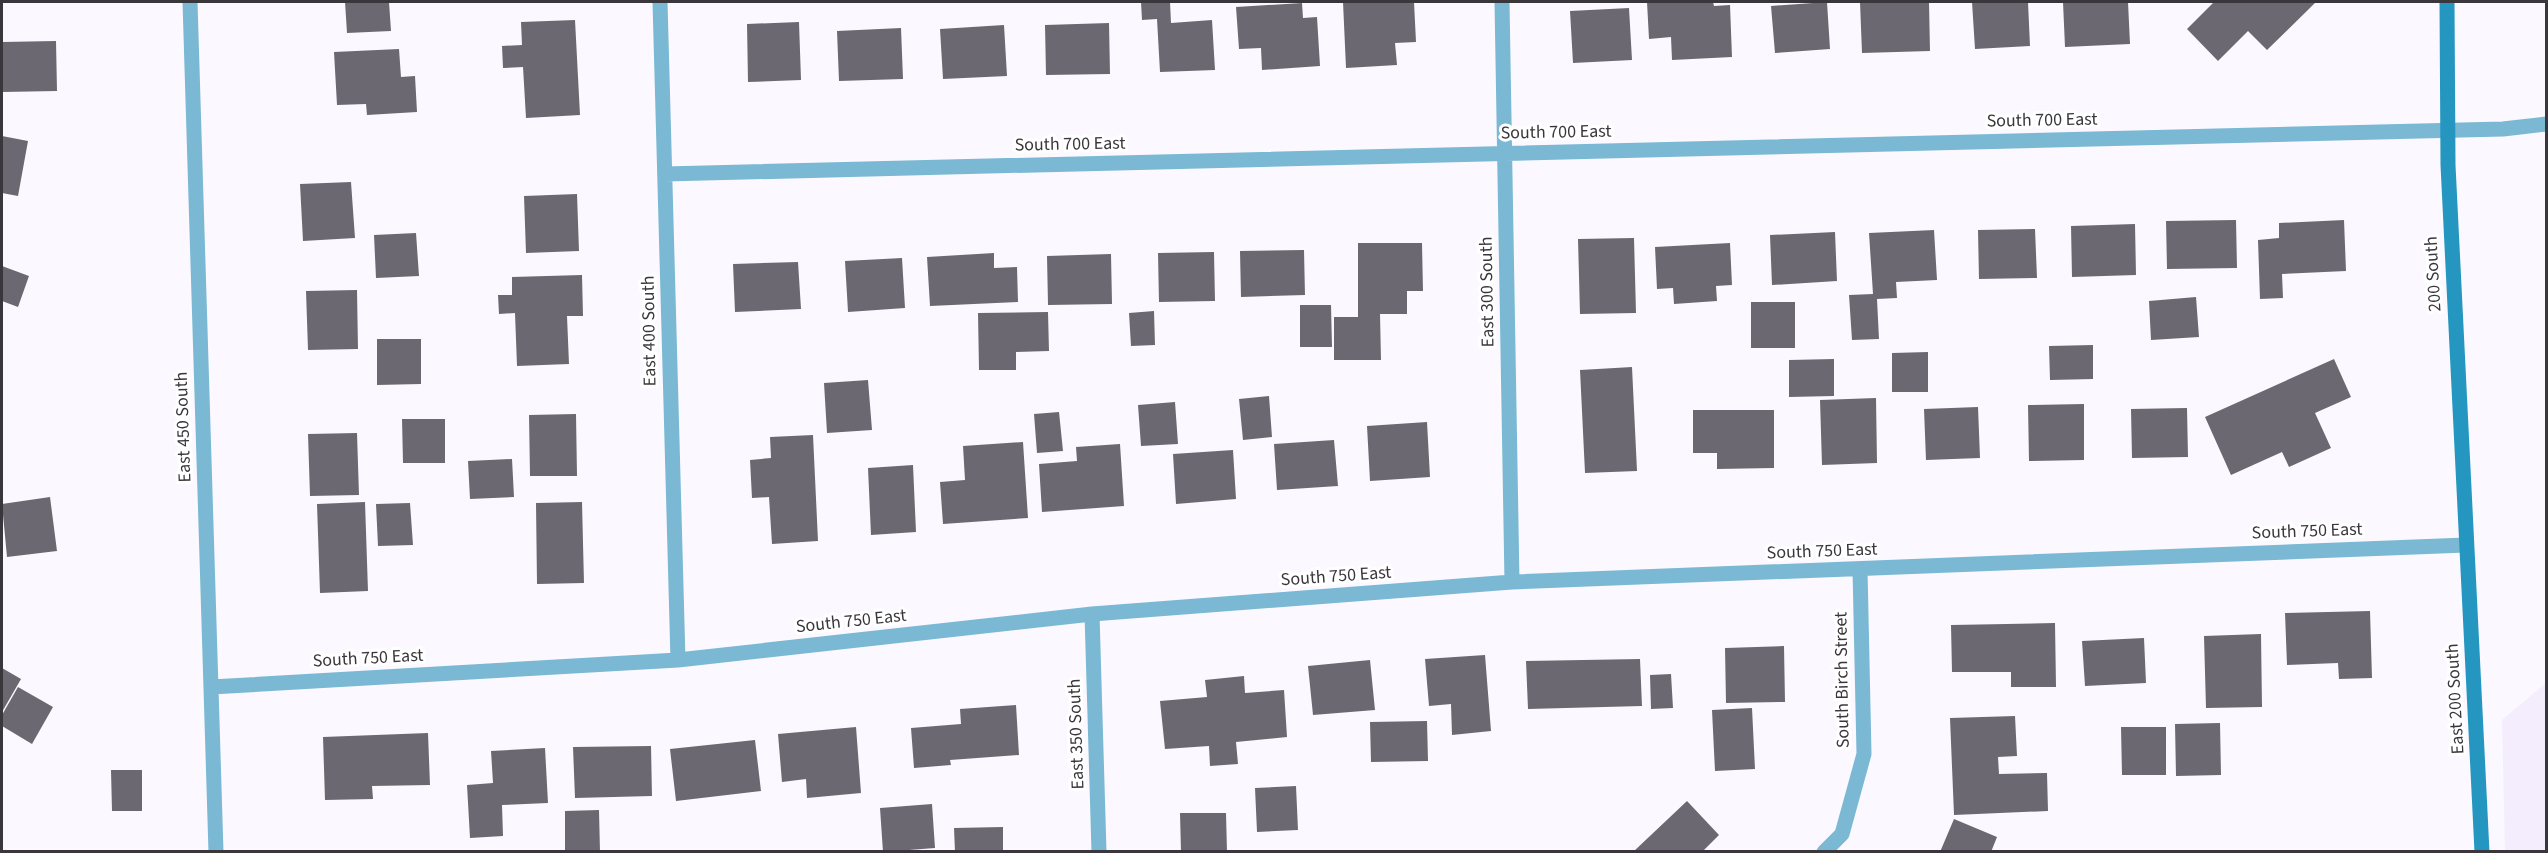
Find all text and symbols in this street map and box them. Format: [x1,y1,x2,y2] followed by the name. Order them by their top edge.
[1986,107,2098,133] street label: South 700 East
[1500,119,1612,145] street label: South 700 East
[1014,131,1126,157] street label: South 700 East
[1474,236,1500,348] street label: East 300 South
[2419,236,2447,312] street label: 200 South
[636,275,662,387] street label: East 400 South
[169,371,197,483] street label: East 450 South
[2251,517,2363,545] street label: South 750 East
[1766,537,1878,565] street label: South 750 East
[1280,560,1392,592] street label: South 750 East
[795,603,907,639] street label: South 750 East
[1828,612,1856,748] street label: South Birch Street
[312,643,424,673] street label: South 750 East
[2440,643,2470,755] street label: East 200 South
[1062,678,1090,790] street label: East 350 South

